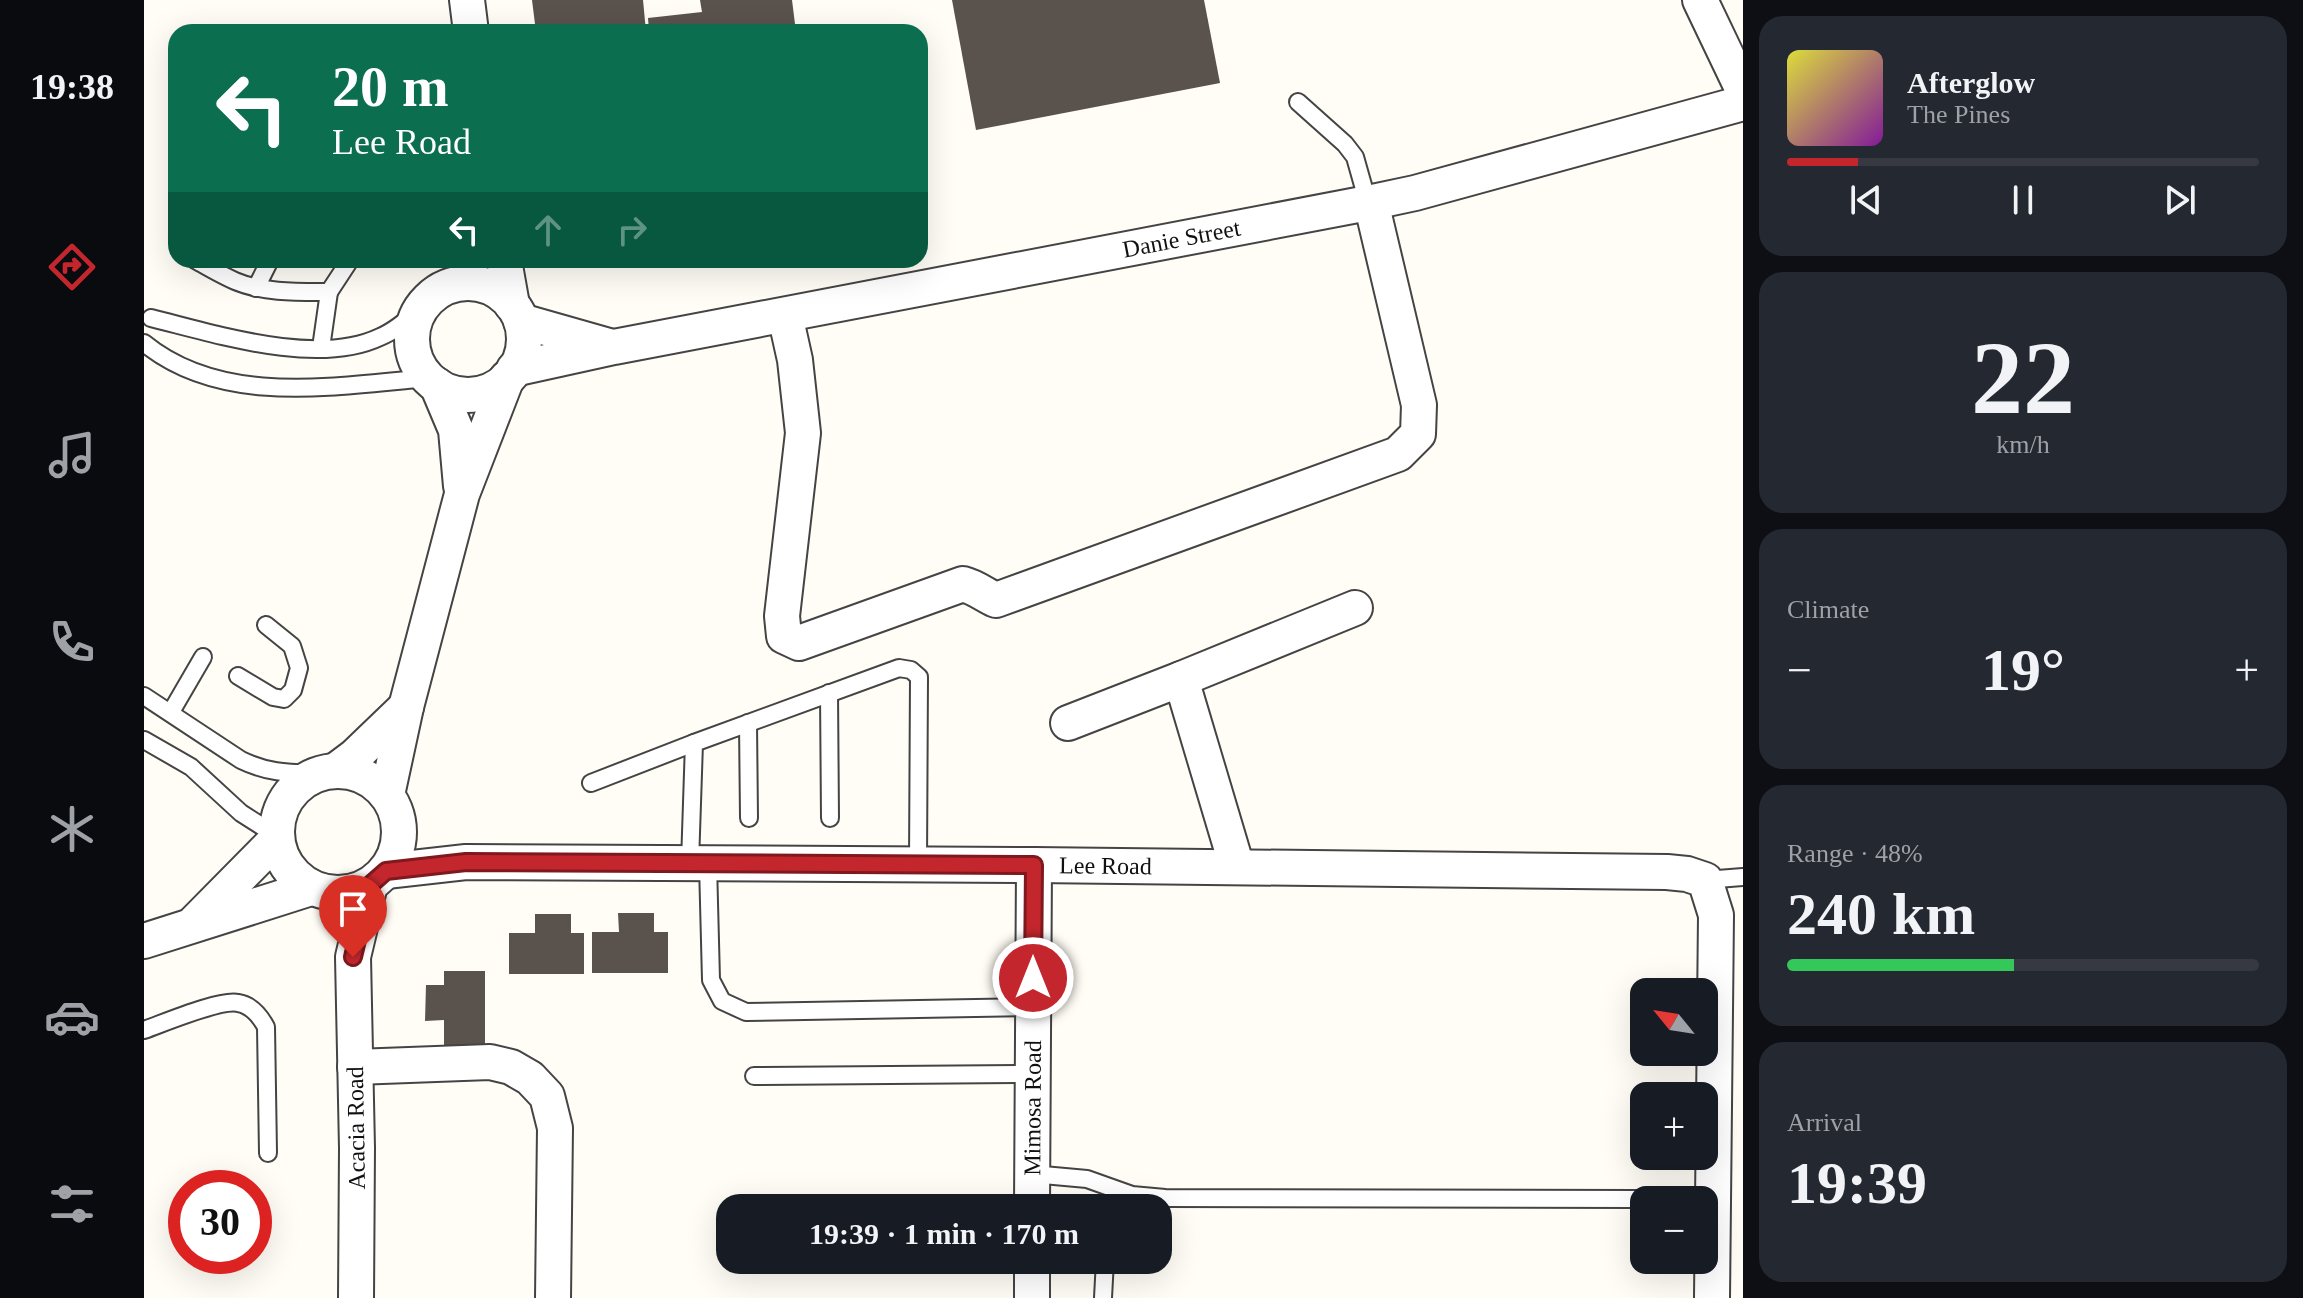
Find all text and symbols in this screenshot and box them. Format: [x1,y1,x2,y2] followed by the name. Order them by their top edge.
[200,56,304,160] icon: left
[332,56,449,118] text: 20 m
[1907,66,2035,99] text: Afterglow
[30,67,114,107] text: 19:38
[1907,100,2010,129] text: The Pines
[332,122,471,162] text: Lee Road
[1844,178,1888,222] icon: previous
[2001,178,2045,222] icon: pause
[2158,178,2202,222] icon: next
[442,208,486,252] icon: left
[526,208,570,252] icon: ahead
[610,208,654,252] icon: right
[1120,215,1243,263] street label: Danie Street
[44,239,100,295] icon: directions
[1971,320,2075,435] text: 22
[44,427,100,483] icon: music
[1996,430,2050,459] text: km/h
[1787,595,1869,624] text: Climate
[44,614,100,670] icon: phone
[1981,637,2065,703] text: 19°
[1787,646,1812,695] text: −
[2234,646,2259,695] text: +
[44,801,100,857] icon: climate
[1787,839,1923,868] text: Range · 48%
[1059,852,1152,879] street label: Lee Road
[319,875,387,957] pin
[1787,881,1975,947] text: 240 km
[331,887,375,931] icon: arrive
[991,936,1075,1020] position arrow
[1630,978,1718,1066] north arrow
[1630,978,1718,1274] map controls
[44,989,100,1045] icon: car
[1019,1040,1046,1176] street label: Mimosa Road
[342,1066,370,1190] street label: Acacia Road
[1630,1082,1718,1170] button: +
[1787,1108,1862,1137] text: Arrival
[1787,1150,1927,1216] text: 19:39
[168,1170,272,1274] speed limit sign: 30
[44,1176,100,1232] icon: filters
[1630,1186,1718,1274] button: −
[809,1217,1079,1250] text: 19:39 · 1 min · 170 m

